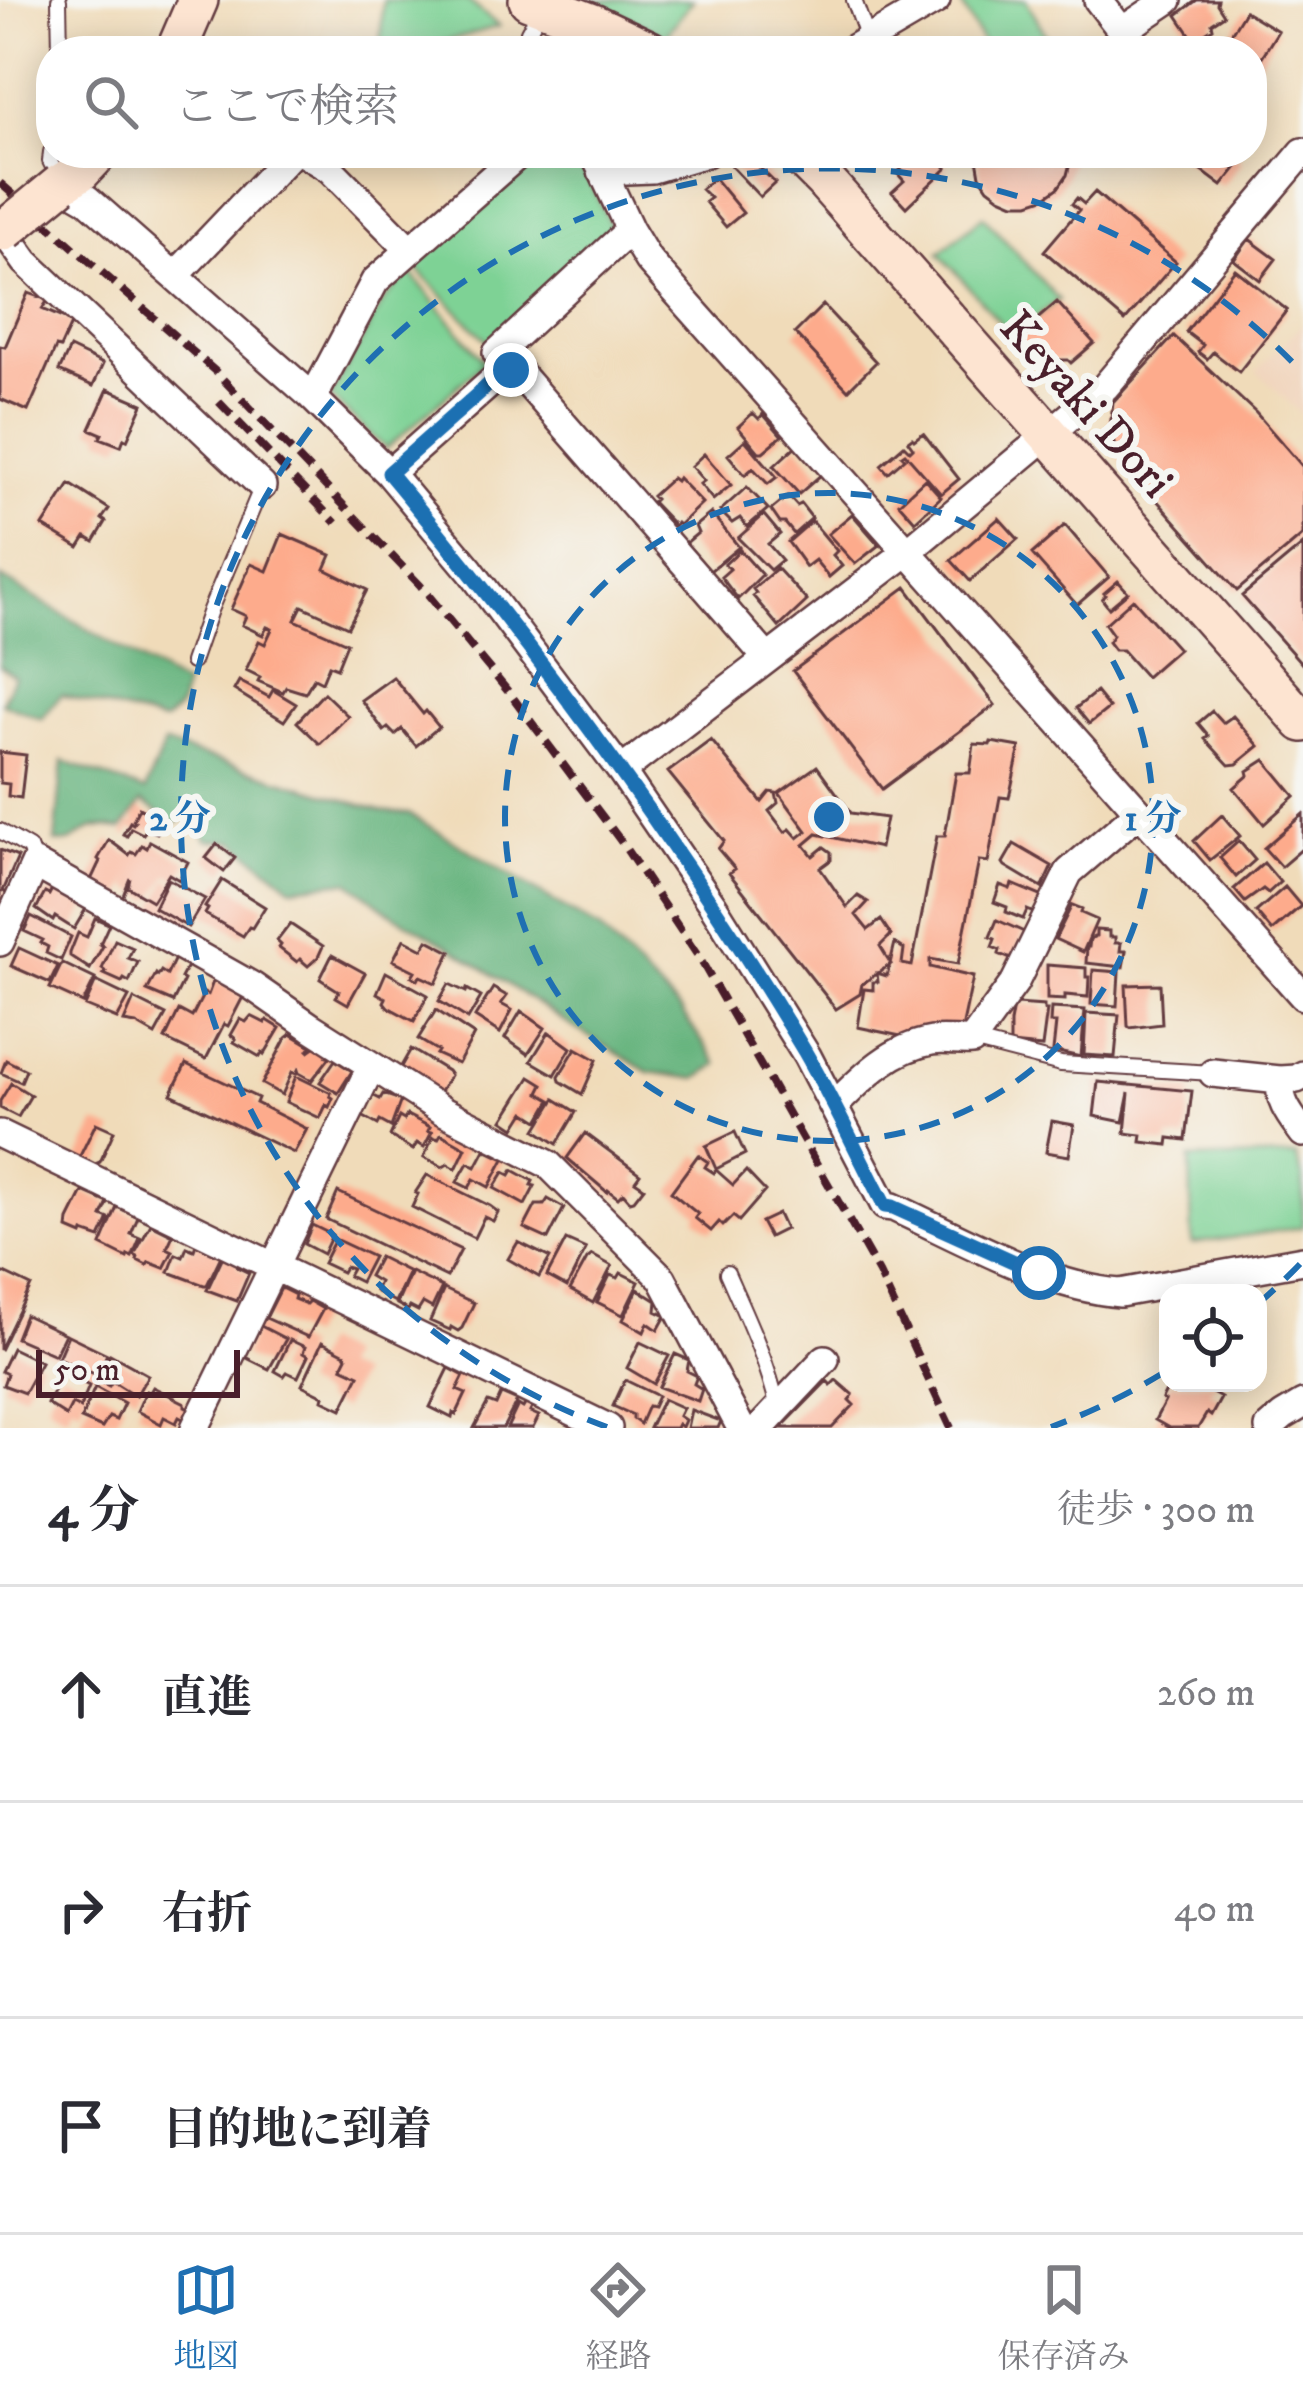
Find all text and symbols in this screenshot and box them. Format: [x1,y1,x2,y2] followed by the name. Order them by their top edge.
[36,36,1267,168] search box
[78,69,144,135] icon: search
[174,80,399,136] text: ここで検索
[986,299,1186,511] street label: Keyaki Dori
[484,343,538,397] route end
[808,796,850,838] centre of rings
[149,797,211,842] text: 2 分
[1125,797,1181,842] text: 1 分
[1012,1246,1066,1300] route start
[1159,1284,1267,1392] map controls
[1159,1284,1267,1392] button: locate
[36,1344,240,1397] scale bar
[54,1350,120,1391] text: 50 m
[48,1480,139,1544] text: 4 分
[1057,1486,1255,1535] text: 徒歩 · 300 m
[48,1661,114,1727] icon: ahead
[1157,1669,1255,1718] text: 260 m
[162,1671,252,1727] text: 直進
[48,1877,114,1943] icon: right
[1174,1885,1255,1934] text: 40 m
[162,1887,252,1943] text: 右折
[48,2093,114,2159] icon: arrive
[162,2103,432,2159] text: 目的地に到着
[173,2257,239,2378] tab: 地図
[585,2257,651,2378] tab: 経路
[998,2257,1130,2378] tab: 保存済み

